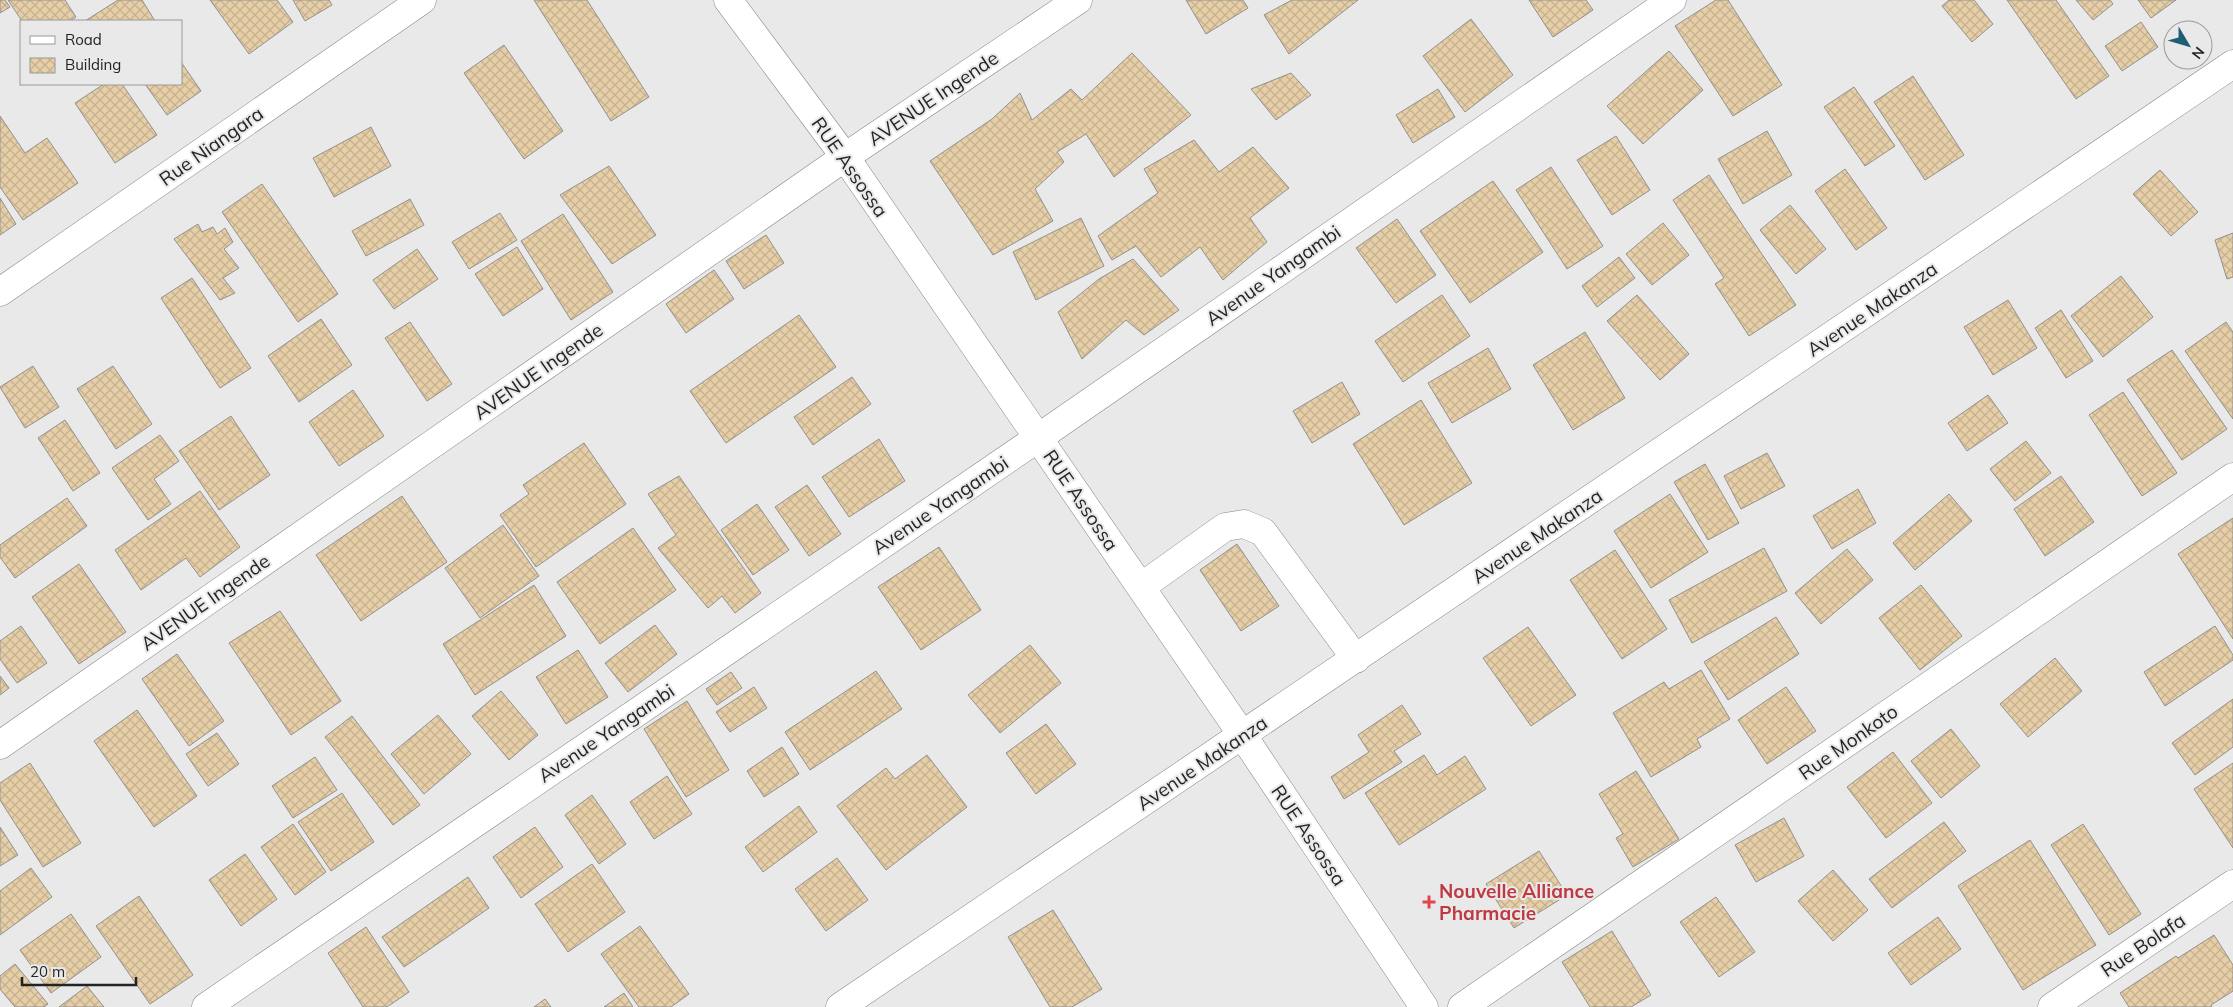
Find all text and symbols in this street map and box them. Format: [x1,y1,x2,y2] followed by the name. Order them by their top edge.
[20,20,182,85] legend
[2163,20,2213,70] north arrow
[65,30,102,49] text: Road
[2188,43,2209,63] text: N
[863,45,1003,151] street label: AVENUE Ingende
[65,55,121,74] text: Building
[154,101,268,191] street label: Rue Niangara
[807,112,893,222] street label: RUE Assossa
[1201,220,1345,330] street label: Avenue Yangambi
[1802,256,1942,362] street label: Avenue Makanza
[469,317,607,425] street label: AVENUE Ingende
[1038,445,1124,555] street label: RUE Assossa
[867,451,1013,559] street label: Avenue Yangambi
[1467,483,1607,589] street label: Avenue Makanza
[136,548,274,656] street label: AVENUE Ingende
[533,679,679,787] street label: Avenue Yangambi
[1794,699,1902,785] street label: Rue Monkoto
[1132,710,1272,816] street label: Avenue Makanza
[1266,780,1352,890] street label: RUE Assossa
[1439,879,1594,925] place label: Nouvelle Alliance Pharmacie
[1423,896,1435,908] marker: Nouvelle Alliance Pharmacie
[2096,908,2190,982] street label: Rue Bolafa
[22,954,136,986] scale bar
[30,962,65,981] text: 20 m

